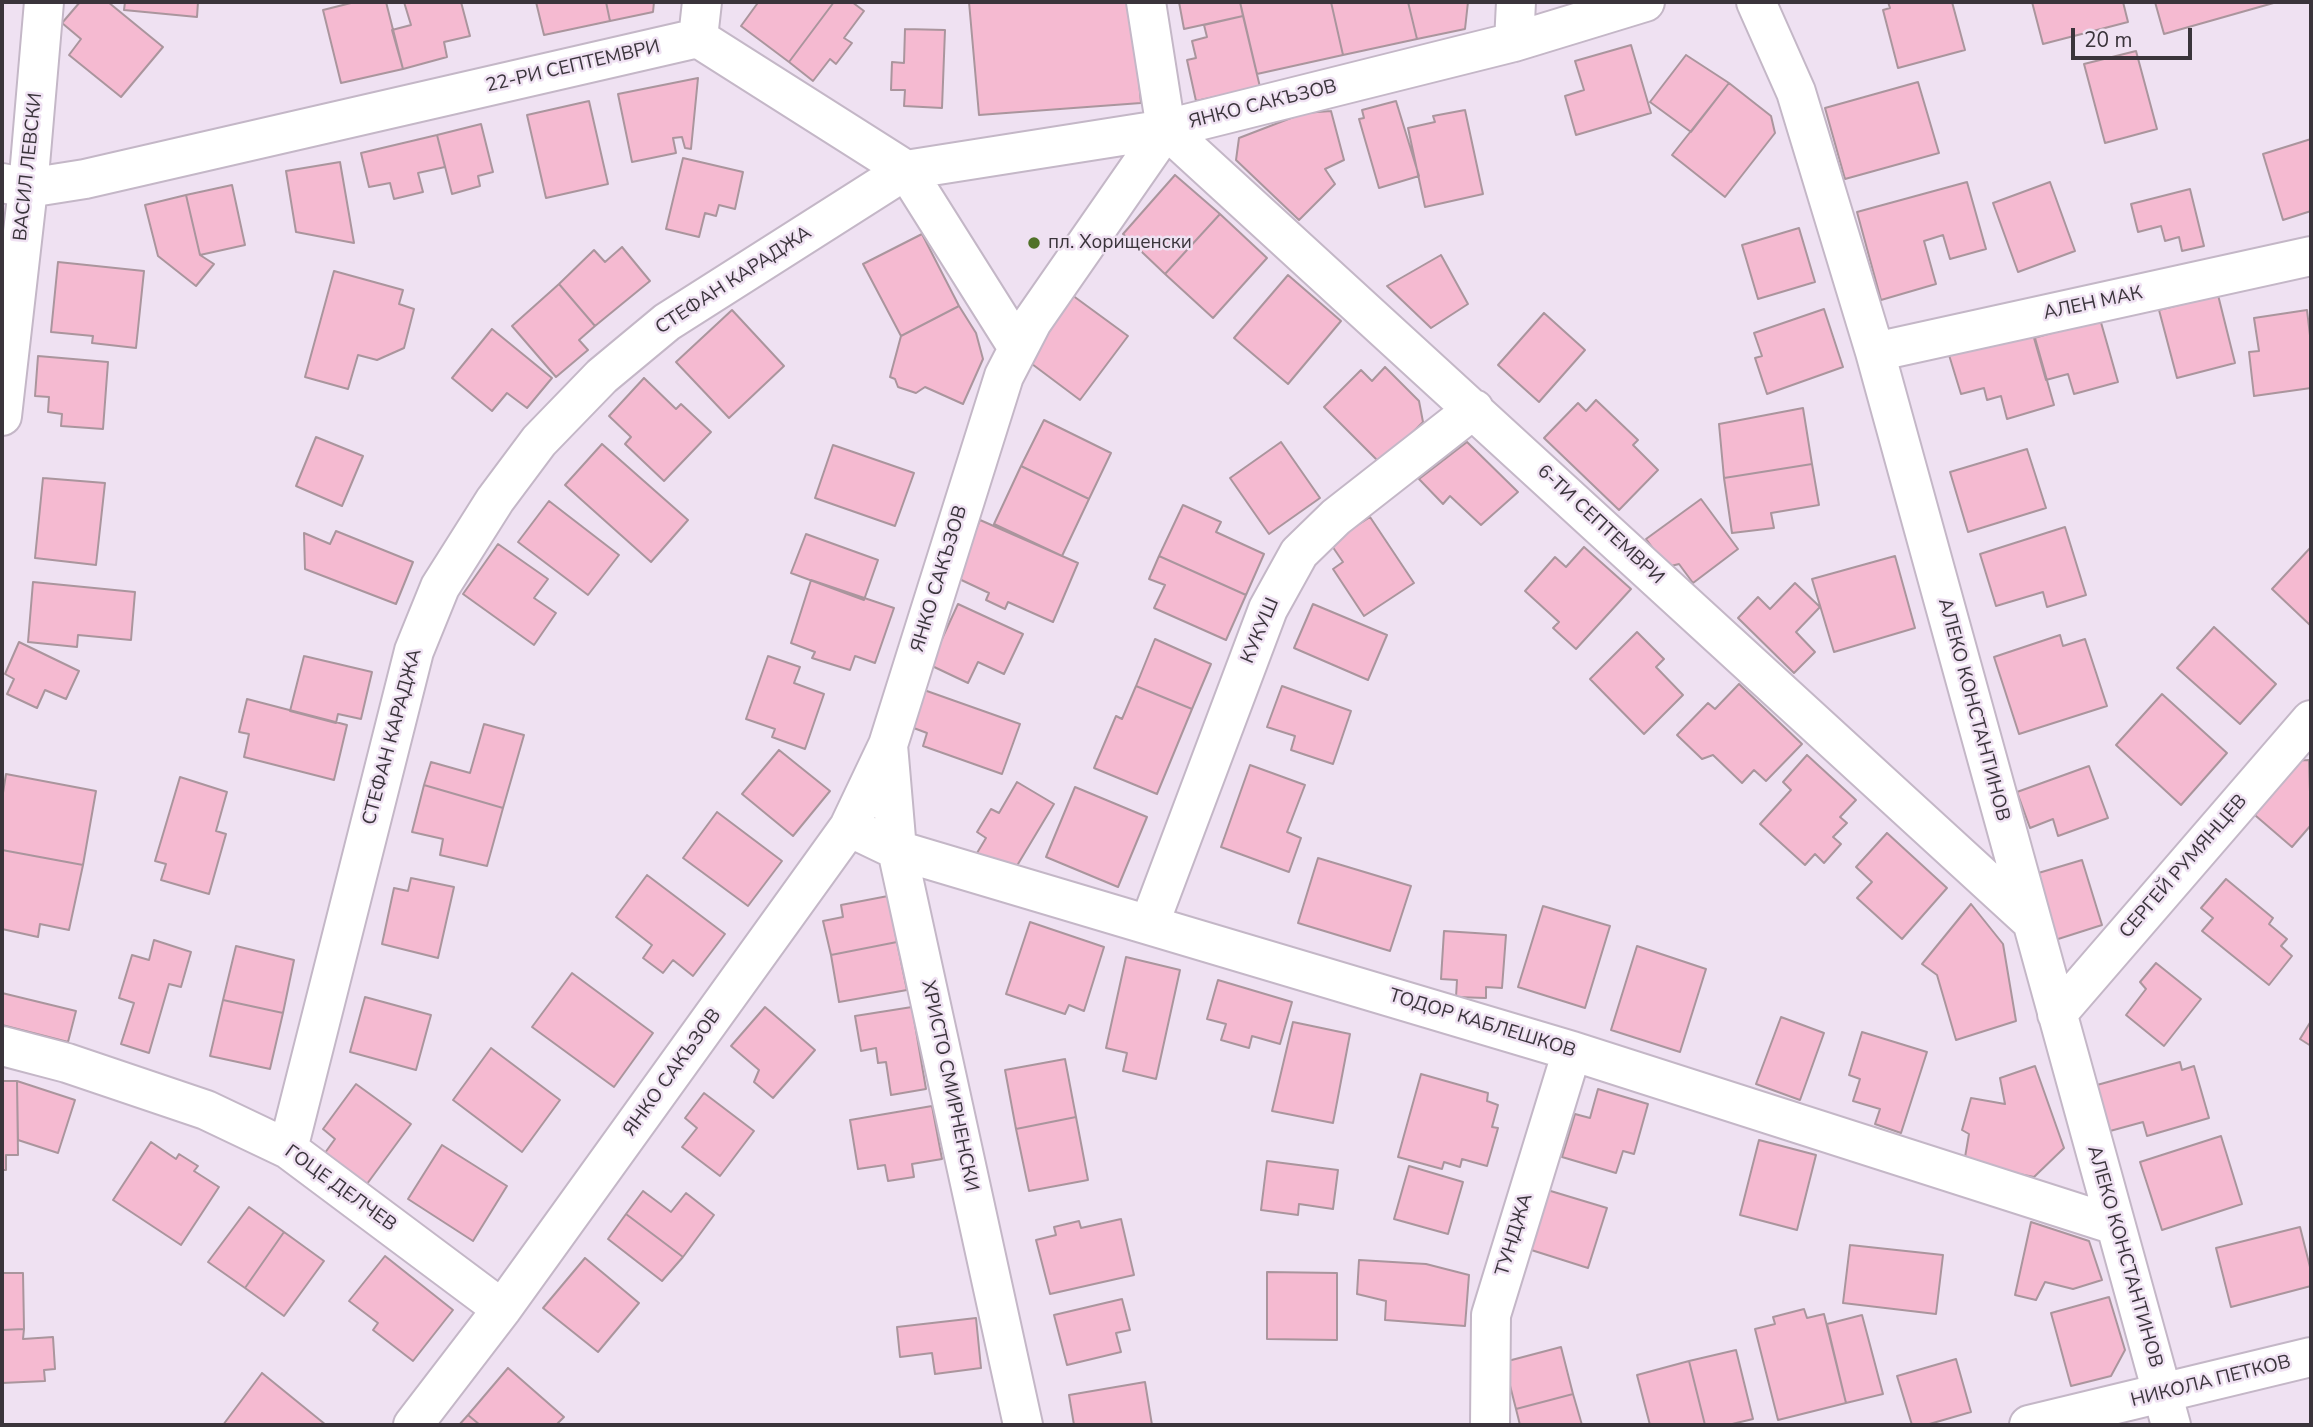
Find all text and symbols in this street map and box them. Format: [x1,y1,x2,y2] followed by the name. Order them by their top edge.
[2075,14,2196,58] scale bar
[2084,26,2133,54] text: 20 m
[484,36,662,98] street label: 22-РИ СЕПТЕМВРИ
[1187,76,1339,134] street label: ЯНКО САКЪЗОВ
[10,92,48,242] street label: ВАСИЛ ЛЕВСКИ
[652,222,816,340] street label: СТЕФАН КАРАДЖА
[1048,232,1192,254] place label: пл. Хорищенски
[1026,235,1042,251] marker: пл. Хорищенски
[2041,282,2145,326] street label: АЛЕН МАК
[1532,460,1668,590] street label: 6-ТИ СЕПТЕМВРИ
[907,503,973,655] street label: ЯНКО САКЪЗОВ
[1237,595,1285,667] street label: КУКУШ
[1932,596,2014,824] street label: АЛЕКО КОНСТАНТИНОВ
[359,647,427,827] street label: СТЕФАН КАРАДЖА
[2115,791,2253,943] street label: СЕРГЕЙ РУМЯНЦЕВ
[915,978,983,1194] street label: ХРИСТО СМИРНЕНСКИ
[1386,985,1578,1063] street label: ТОДОР КАБЛЕШКОВ
[619,1005,727,1141] street label: ЯНКО САКЪЗОВ
[280,1141,400,1237] street label: ГОЦЕ ДЕЛЧЕВ
[2081,1143,2167,1371] street label: АЛЕКО КОНСТАНТИНОВ
[1492,1191,1538,1279] street label: ТУНДЖА
[2129,1351,2293,1413] street label: НИКОЛА ПЕТКОВ

